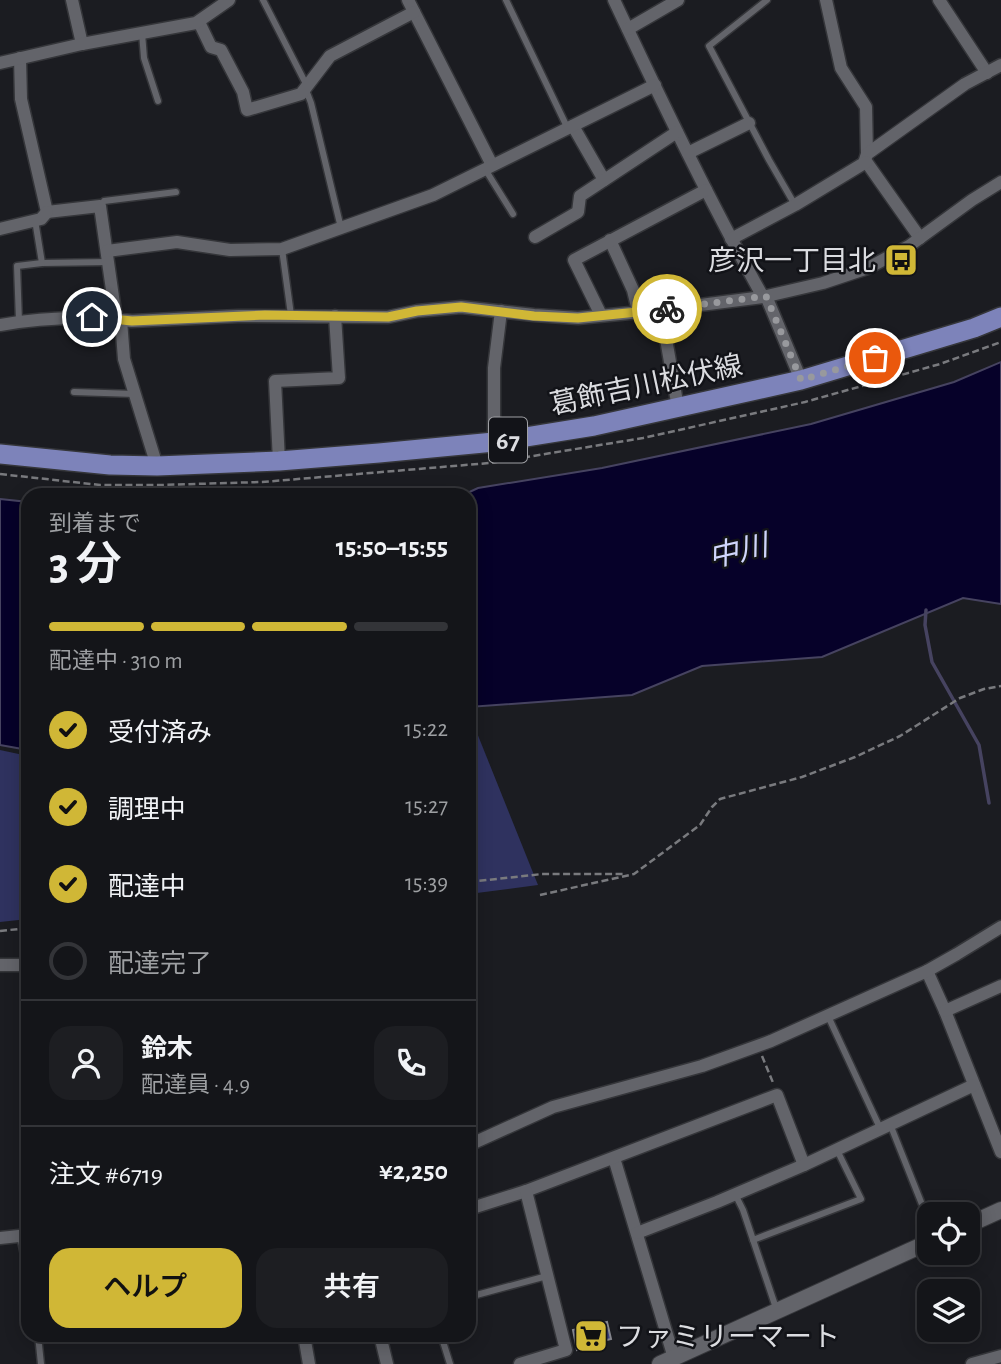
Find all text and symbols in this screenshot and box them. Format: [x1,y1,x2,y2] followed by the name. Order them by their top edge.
[882,241,920,279] bus stop icon: 彦沢一丁目北
[708,246,876,276] place label: 彦沢一丁目北
[632,274,702,344] courier
[62,287,122,347] pin
[648,290,686,328] icon: bike
[73,298,111,336] icon: home
[845,328,905,388] pin
[856,339,894,377] icon: bag
[547,350,745,420] street label: 葛飾吉川松伏線
[489,418,527,462] road number: 67
[49,513,141,536] text: 到着まで
[705,528,774,573] water label: 中川
[336,534,448,560] text: 15:50–15:55
[49,542,122,588] text: 3 分
[49,650,183,673] text: 配達中 · 310 m
[49,711,87,749] icon: check
[404,718,448,741] text: 15:22
[108,720,212,746] text: 受付済み
[49,788,87,826] icon: check
[405,795,448,818] text: 15:27
[108,797,186,823] text: 調理中
[49,865,87,903] icon: check
[405,872,448,895] text: 15:39
[108,874,186,900] text: 配達中
[108,951,212,977] text: 配達完了
[49,1026,123,1100] button: person
[374,1026,448,1100] button: phone
[141,1036,193,1062] text: 鈴木
[141,1074,250,1097] text: 配達員 · 4.9
[379,1158,448,1184] text: ¥2,250
[49,1162,163,1188] text: 注文 #6719
[917,1202,980,1342] map controls
[917,1202,980,1265] button: locate
[49,1248,242,1328] button: ヘルプ
[256,1248,448,1328] button: 共有
[917,1279,980,1342] button: layers
[572,1317,610,1355] supermarket icon: ファミリーマート
[616,1324,840,1352] place label: ファミリーマート

